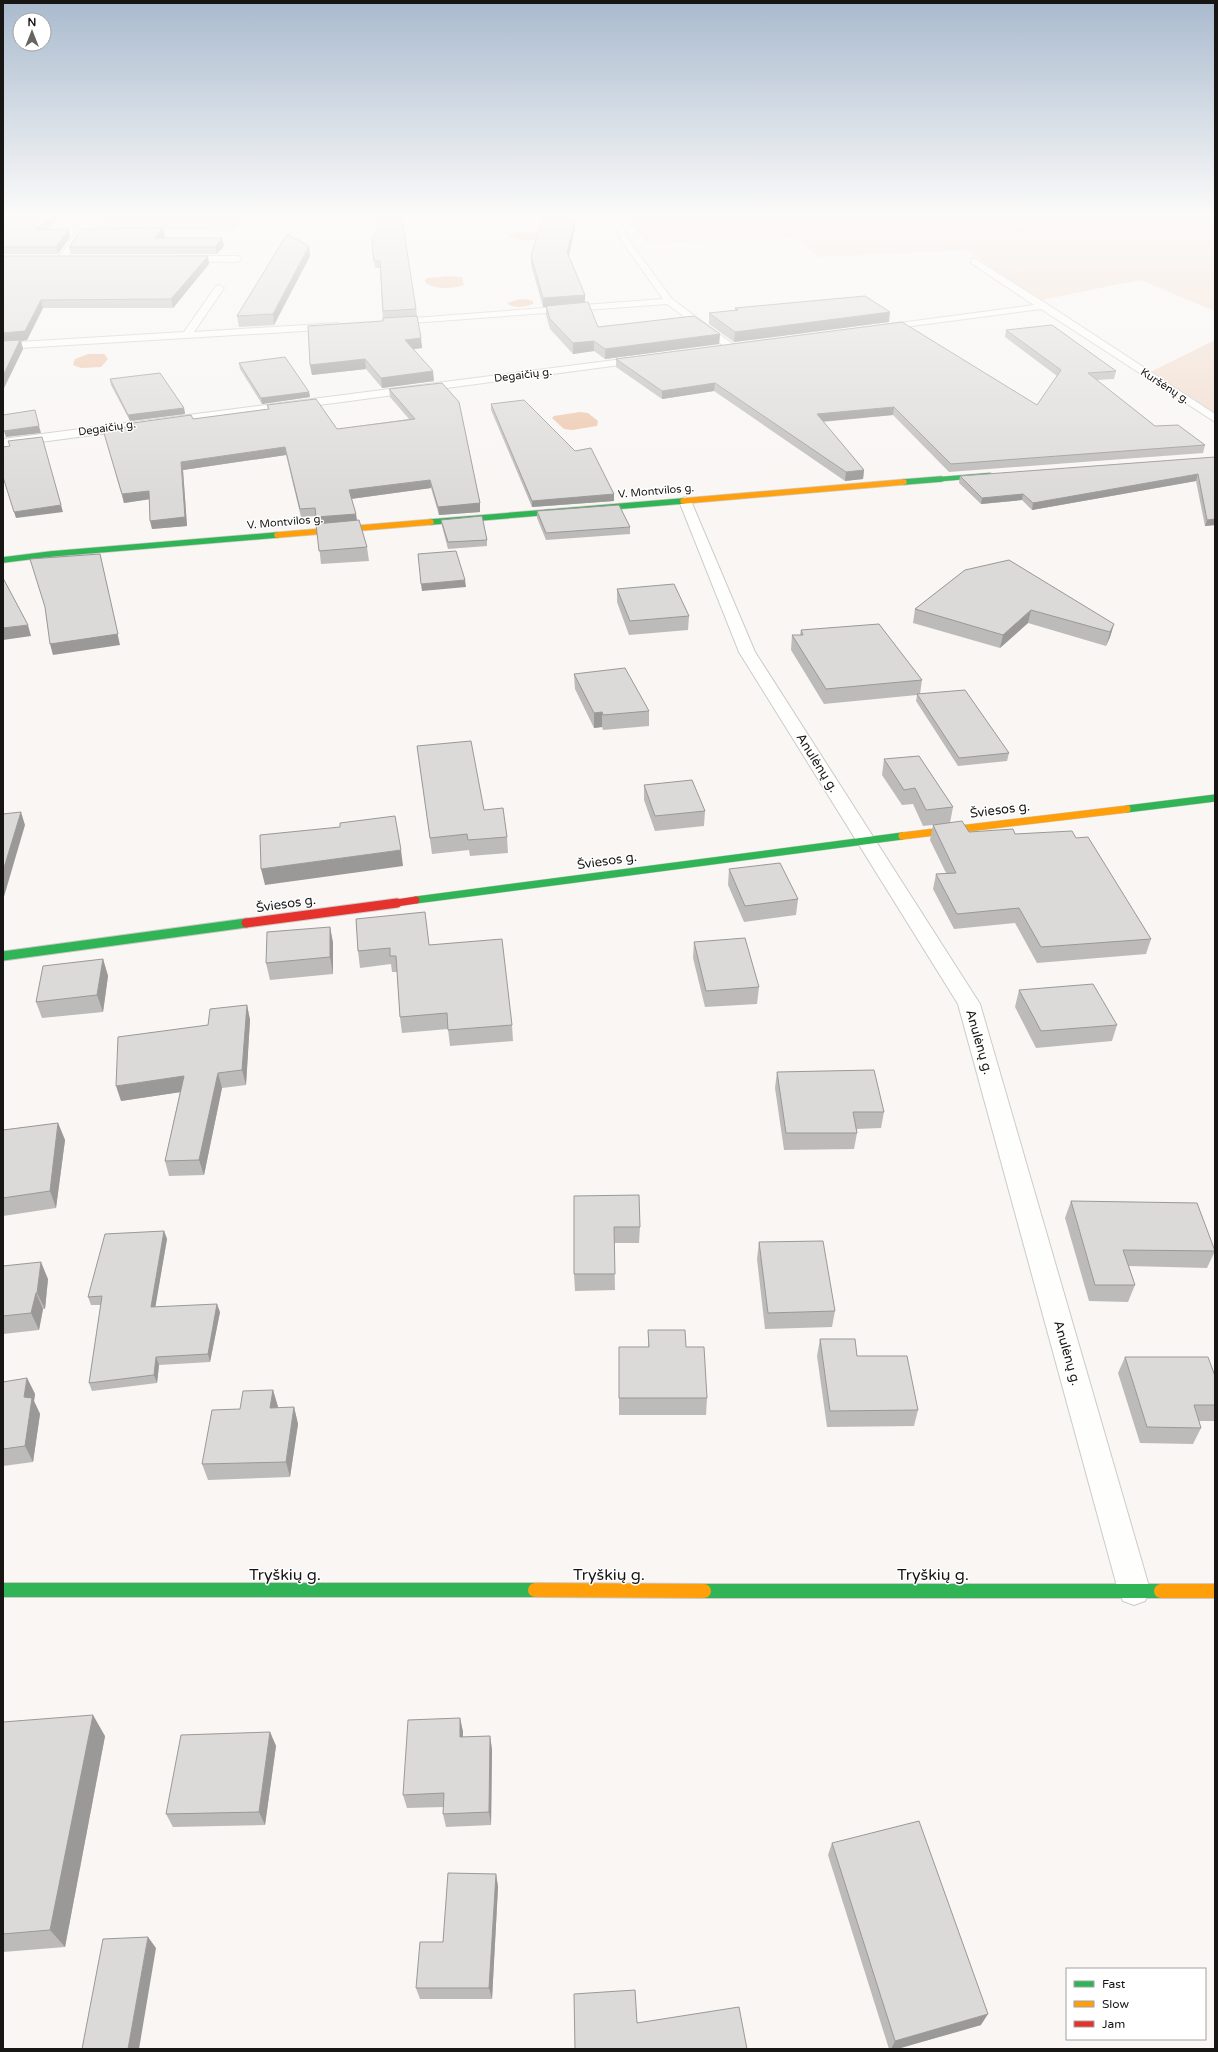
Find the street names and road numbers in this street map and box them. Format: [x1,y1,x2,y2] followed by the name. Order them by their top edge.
[493,365,553,385] street label: Degaičių g.
[1138,365,1192,407] street label: Kuršėnų g.
[77,418,137,438] street label: Degaičių g.
[617,481,695,501] street label: V. Montvilos g.
[246,512,324,532] street label: V. Montvilos g.
[793,730,841,796] street label: Anulėnų g.
[969,798,1031,822] street label: Šviesos g.
[576,849,638,873] street label: Šviesos g.
[255,892,317,916] street label: Šviesos g.
[962,1008,996,1076] street label: Anulėnų g.
[1050,1319,1084,1387] street label: Anulėnų g.
[249,1565,321,1585] street label: Tryškių g.
[573,1565,645,1585] street label: Tryškių g.
[897,1565,969,1585] street label: Tryškių g.

